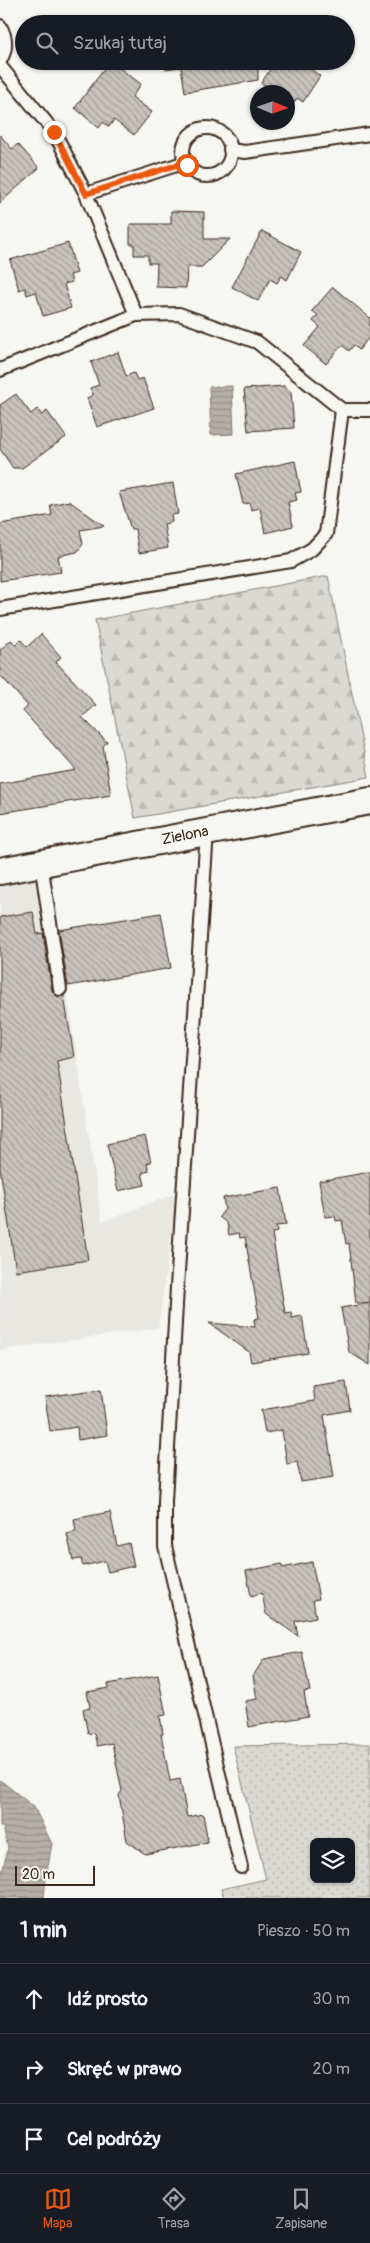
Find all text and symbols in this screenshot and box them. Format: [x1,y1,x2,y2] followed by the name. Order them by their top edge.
[15,15,355,70] search box
[33,29,61,57] icon: search
[73,31,167,55] text: Szukaj tutaj
[250,85,295,130] north arrow
[43,121,66,144] route end
[176,154,199,177] route start
[160,822,210,849] street label: Zielona
[310,1838,355,1883] map controls
[310,1838,355,1883] button: layers
[15,1863,95,1886] scale bar
[22,1866,55,1883] text: 20 m
[20,1917,67,1944] text: 1 min
[257,1921,350,1941] text: Pieszo · 50 m
[20,1985,48,2013] icon: ahead
[67,1987,148,2011] text: Idź prosto
[312,1989,350,2009] text: 30 m
[20,2055,48,2083] icon: right
[67,2057,181,2081] text: Skręć w prawo
[312,2059,350,2079] text: 20 m
[20,2125,48,2153] icon: arrive
[67,2127,160,2151] text: Cel podróży
[43,2185,72,2232] tab: Mapa
[158,2185,189,2232] tab: Trasa
[275,2185,327,2232] tab: Zapisane

